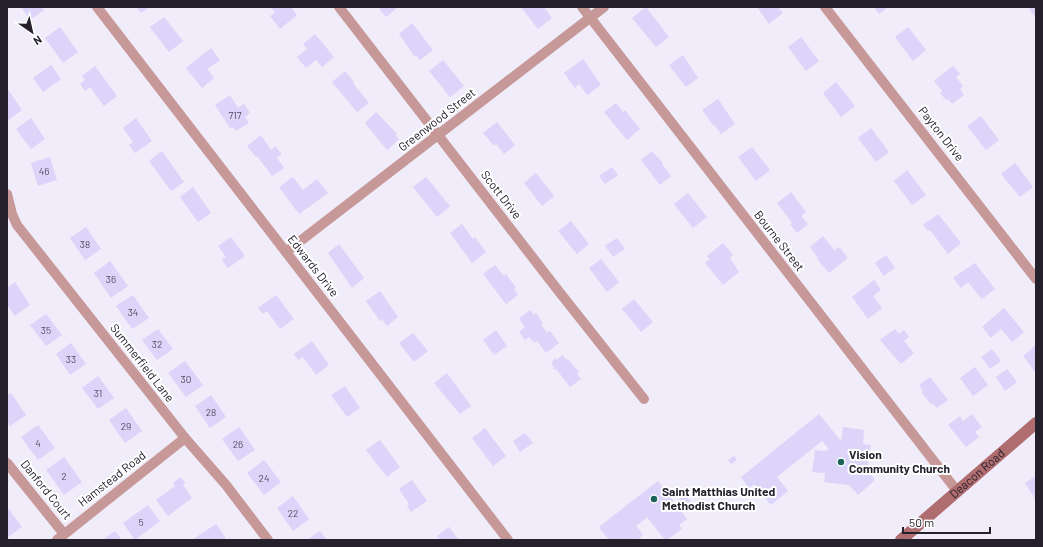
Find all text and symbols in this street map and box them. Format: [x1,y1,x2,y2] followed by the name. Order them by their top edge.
[12,12,52,52] north arrow
[31,33,45,48] text: N
[395,85,478,154] street label: Greenwood Street
[916,103,967,163] street label: Payton Drive
[229,109,242,121] house number: 717
[39,165,49,177] house number: 46
[479,167,525,221] street label: Scott Drive
[752,207,808,273] street label: Bourne Street
[285,232,342,299] street label: Edwards Drive
[80,238,90,250] house number: 38
[106,273,116,285] house number: 36
[128,306,138,318] house number: 34
[108,321,178,404] street label: Summerfield Lane
[41,324,51,336] house number: 35
[152,338,162,350] house number: 32
[66,353,76,365] house number: 33
[181,373,191,385] house number: 30
[94,387,102,399] house number: 31
[206,406,216,418] house number: 28
[121,420,131,432] house number: 29
[35,437,41,449] house number: 4
[233,438,243,450] house number: 26
[946,446,1007,501] street label: Deacon Road
[849,447,950,475] place label: Vision Community Church
[75,448,148,509] street label: Hamstead Road
[18,457,75,522] street label: Danford Court
[836,457,846,467] marker: Vision Community Church
[61,470,67,482] house number: 2
[259,472,269,484] house number: 24
[662,484,775,512] place label: Saint Matthias United Methodist Church
[649,494,659,504] marker: Saint Matthias United Methodist Church
[288,507,298,519] house number: 22
[903,509,990,535] scale bar
[909,515,934,529] text: 50 m
[138,516,144,528] house number: 5

